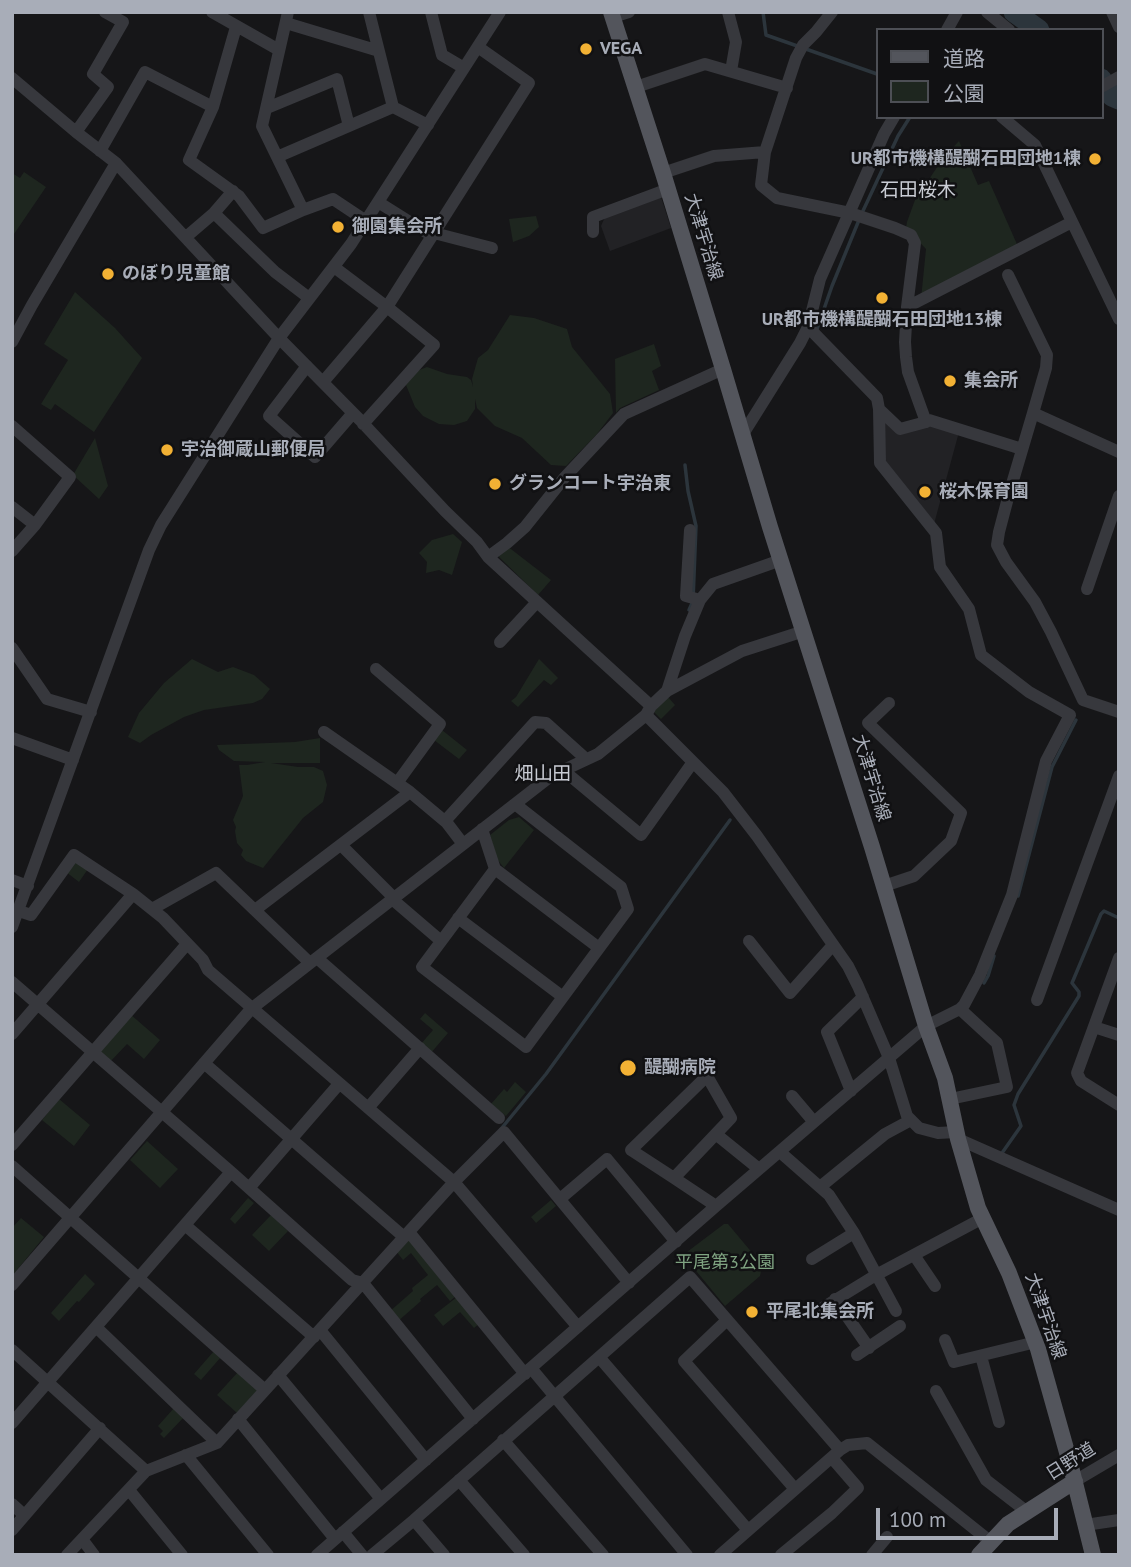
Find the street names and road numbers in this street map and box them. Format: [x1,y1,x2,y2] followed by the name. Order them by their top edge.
[680,191,726,283] street label: 大津宇治線
[848,732,894,824] street label: 大津宇治線
[1020,1270,1070,1362] street label: 大津宇治線
[1042,1439,1100,1485] street label: 日野道

